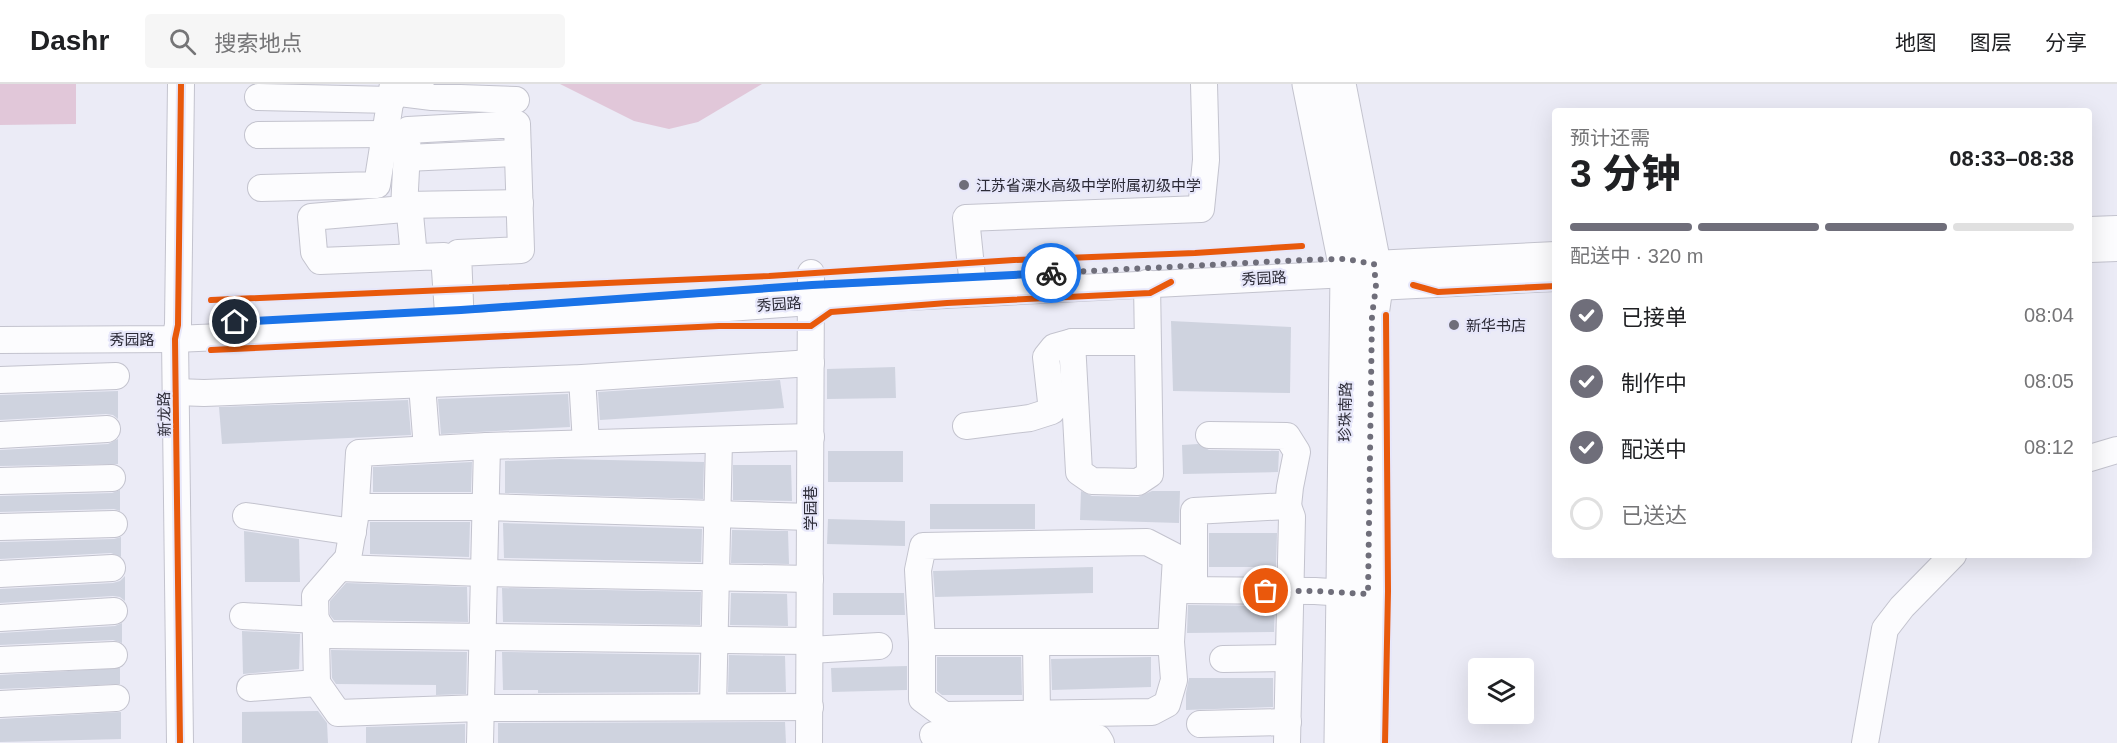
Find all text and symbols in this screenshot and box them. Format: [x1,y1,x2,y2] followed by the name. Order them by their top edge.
[145,14,565,68] search box
[30,25,109,56] text: Dashr
[166,25,199,58] icon: search
[214,31,302,56] text: 搜索地点
[1895,31,1937,54] text: 地图
[1970,31,2012,54] text: 图层
[2045,31,2087,54] text: 分享
[1570,127,1650,149] text: 预计还需
[1949,146,2074,171] text: 08:33–08:38
[1570,152,1681,195] text: 3 分钟
[976,177,1201,194] place label: 江苏省溧水高级中学附属初级中学
[957,178,971,192] marker: 江苏省溧水高级中学附属初级中学
[1021,243,1081,303] courier
[1570,245,1703,267] text: 配送中 · 320 m
[1035,257,1068,290] icon: bike
[1241,268,1287,288] street label: 秀园路
[756,294,802,314] street label: 秀园路
[209,296,260,347] pin
[1570,299,1603,332] icon: check
[2024,304,2074,326] text: 08:04
[218,305,251,338] icon: home
[1621,305,1687,330] text: 已接单
[1466,317,1526,334] place label: 新华书店
[1447,318,1461,332] marker: 新华书店
[109,331,155,348] street label: 秀园路
[1570,365,1603,398] icon: check
[2024,370,2074,392] text: 08:05
[1621,371,1687,396] text: 制作中
[1336,382,1354,442] street label: 珍珠南路
[155,391,173,437] street label: 新龙路
[1570,431,1603,464] icon: check
[2024,436,2074,458] text: 08:12
[1621,437,1687,462] text: 配送中
[802,485,819,531] street label: 学园巷
[1621,503,1687,528] text: 已送达
[1240,565,1291,616] pin
[1249,574,1282,607] icon: bag
[1468,658,1534,724] map controls
[1468,658,1534,724] button: layers

